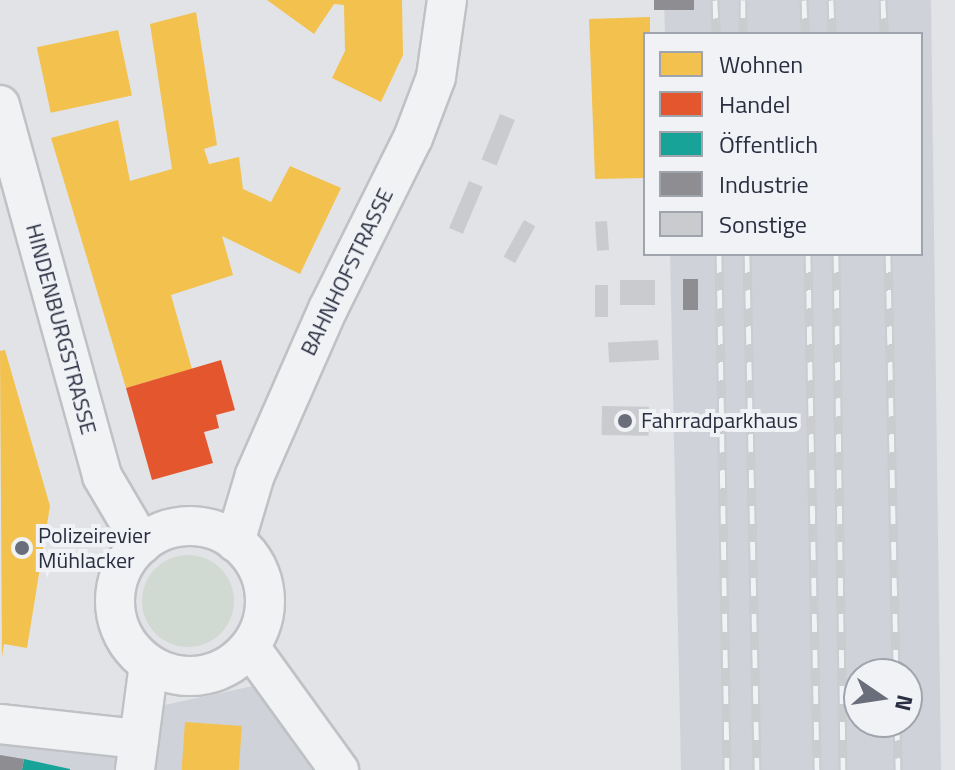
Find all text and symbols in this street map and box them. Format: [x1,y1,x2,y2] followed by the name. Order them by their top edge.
[643,32,923,256] legend
[719,46,803,82] text: Wohnen
[719,86,790,122] text: Handel
[719,126,818,162] text: Öffentlich
[719,166,809,202] text: Industrie
[295,184,399,360] street label: BAHNHOFSTRASSE
[719,206,807,242] text: Sonstige
[20,221,102,437] street label: HINDENBURGSTRASSE
[641,408,798,434] place label: Fahrradparkhaus
[616,412,634,430] marker: Fahrradparkhaus
[38,522,151,574] place label: Polizeirevier Mühlacker
[13,539,31,557] marker: Polizeirevier Mühlacker
[843,658,923,738] north arrow
[886,692,923,714] text: N

